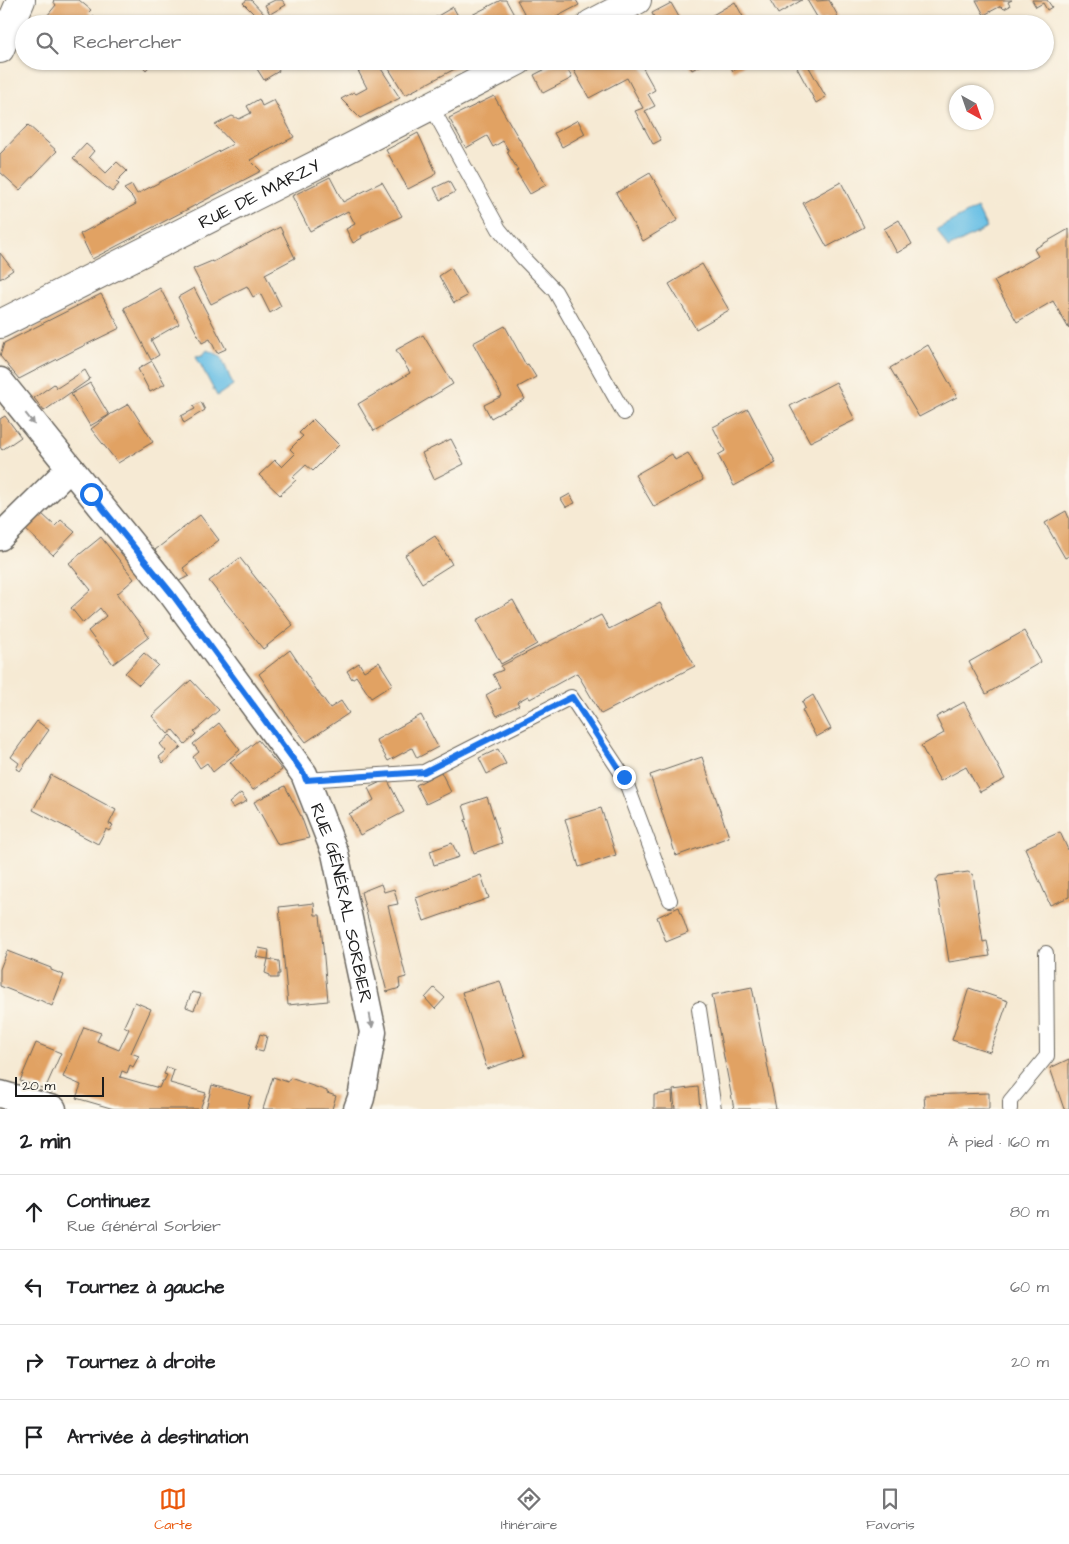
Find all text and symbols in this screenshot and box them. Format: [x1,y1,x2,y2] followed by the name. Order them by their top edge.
[15,15,1054,70] search box
[33,29,61,57] icon: search
[73,29,181,56] text: Rechercher
[949,85,994,130] north arrow
[194,153,325,235] street label: RUE DE MARZY
[25,413,36,426] one-way arrow
[80,483,103,506] route start
[613,766,636,789] route end
[304,800,378,1005] street label: RUE GÉNÉRAL SORBIER
[367,1014,375,1029] one-way arrow
[15,1074,104,1097] scale bar
[22,1076,55,1096] text: 20 m
[20,1127,70,1156] text: 2 min
[948,1131,1049,1153] text: À pied · 160 m
[67,1188,150,1215] text: Continuez
[20,1198,48,1226] icon: ahead
[1010,1201,1049,1223] text: 80 m
[67,1215,221,1237] text: Rue Général Sorbier
[20,1273,48,1301] icon: left
[67,1274,225,1301] text: Tournez à gauche
[1010,1276,1049,1298] text: 60 m
[20,1348,48,1376] icon: right
[67,1349,215,1376] text: Tournez à droite
[1011,1351,1049,1373] text: 20 m
[20,1423,48,1451] icon: arrive
[67,1424,248,1451] text: Arrivée à destination
[154,1485,192,1535] tab: Carte
[501,1485,557,1535] tab: Itinéraire
[866,1485,915,1535] tab: Favoris

